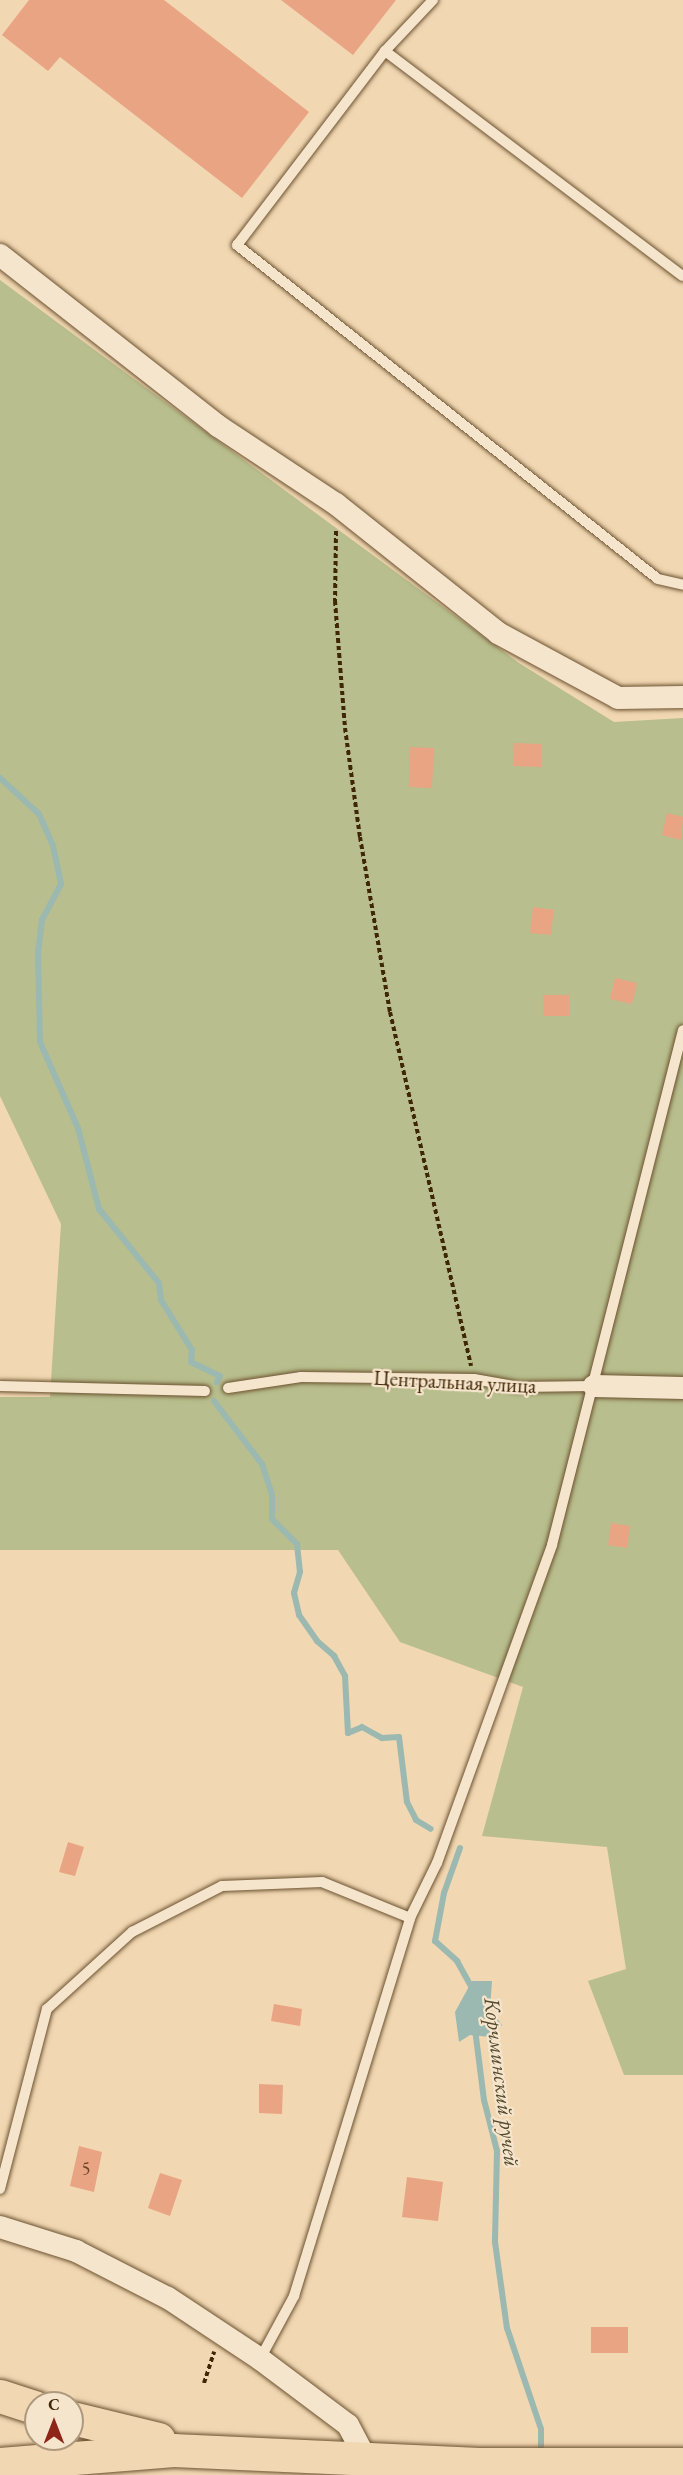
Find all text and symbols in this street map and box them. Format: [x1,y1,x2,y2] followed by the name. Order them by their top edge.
[373,1365,537,1399] street label: Центральная улица
[479,1996,525,2168] water label: Корчминский ручей
[82,2158,90,2180] house number: 5
[24,2391,84,2451] north arrow
[48,2394,60,2415] text: С

